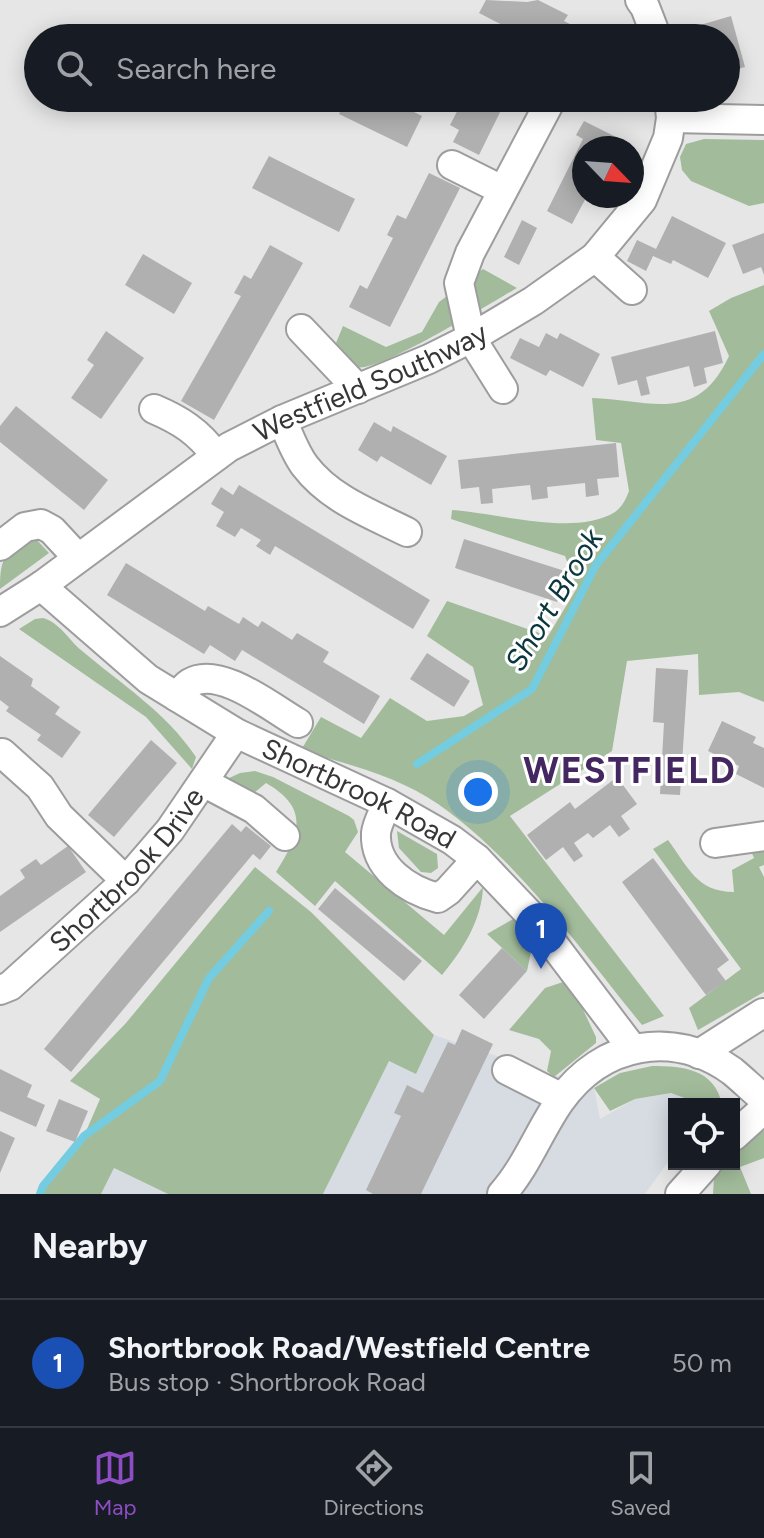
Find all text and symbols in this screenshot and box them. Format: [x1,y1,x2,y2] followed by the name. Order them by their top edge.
[24,24,740,112] search box
[52,46,96,90] icon: search
[116,50,276,87] text: Search here
[572,136,644,208] north arrow
[248,315,494,449] street label: Westfield Southway
[497,521,611,678] water label: Short Brook
[257,730,462,856] street label: Shortbrook Road
[523,749,737,792] district label: WESTFIELD
[458,772,498,812] your location
[42,781,211,959] street label: Shortbrook Drive
[515,903,567,969] pin: 1
[668,1098,740,1170] map controls
[668,1098,740,1170] button: locate
[32,1226,147,1267] text: Nearby
[108,1329,590,1366] text: Shortbrook Road/Westfield Centre
[53,1347,63,1379] text: 1
[672,1347,732,1379] text: 50 m
[108,1366,426,1398] text: Bus stop · Shortbrook Road
[93,1446,137,1521] tab: Map
[324,1446,424,1521] tab: Directions
[610,1446,671,1521] tab: Saved

